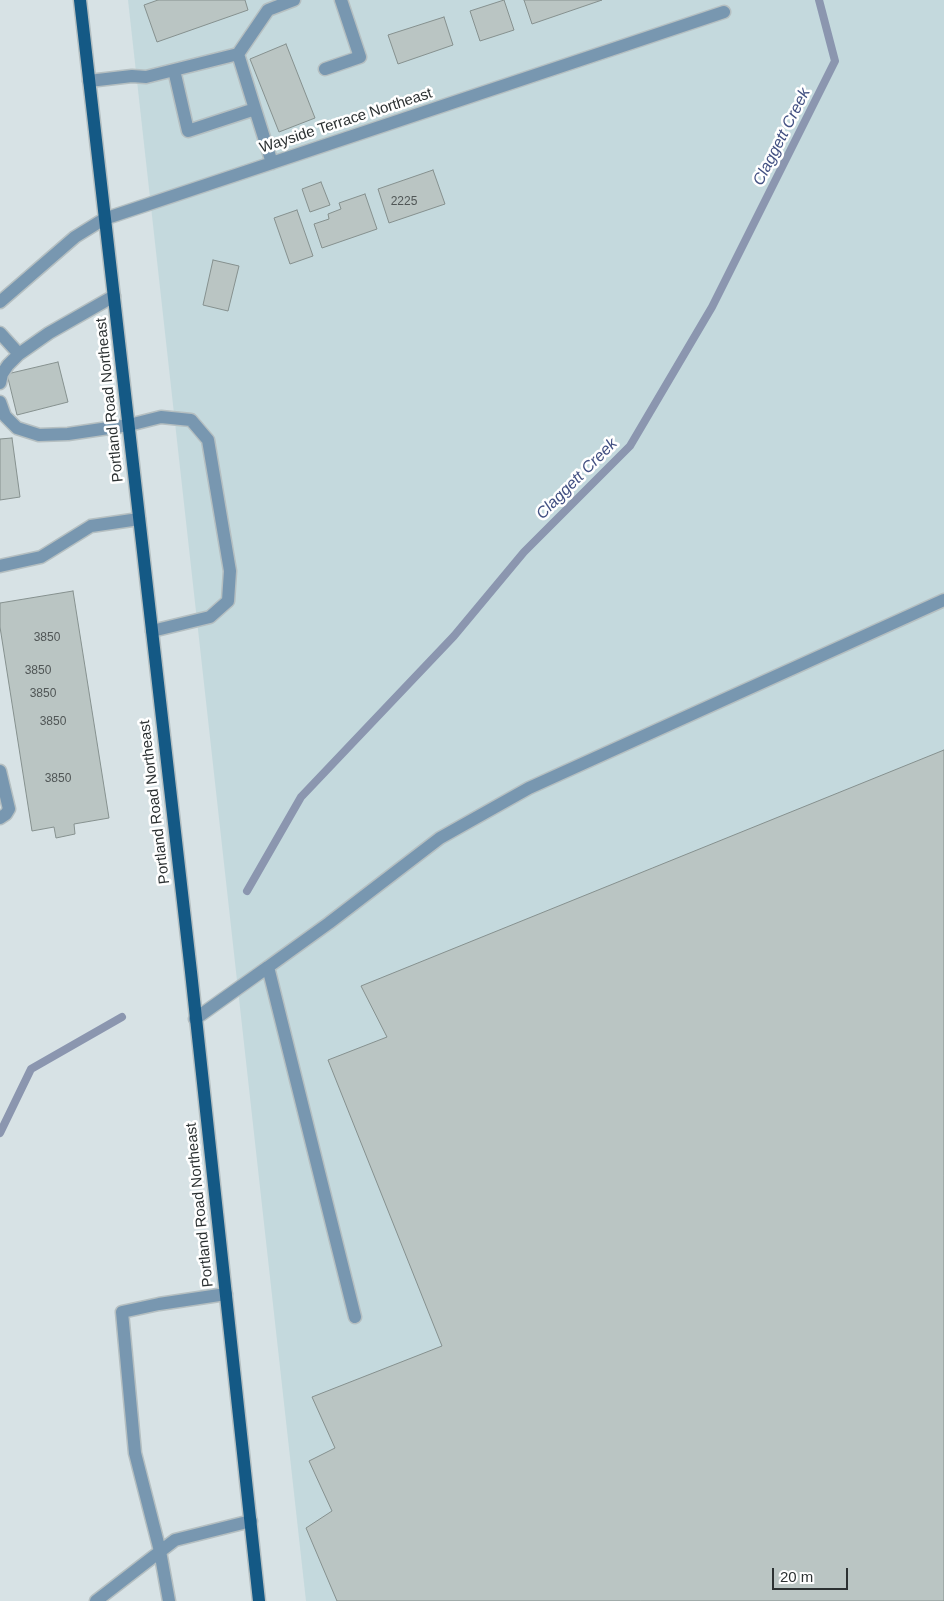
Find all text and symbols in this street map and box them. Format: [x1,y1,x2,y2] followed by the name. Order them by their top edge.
[257,85,435,157] street label: Wayside Terrace Northeast
[749,85,815,189] water label: Claggett Creek
[391,195,417,209] house number: 2225
[92,317,128,483] street label: Portland Road Northeast
[532,434,622,524] water label: Claggett Creek
[34,631,60,645] house number: 3850
[25,664,51,678] house number: 3850
[30,687,56,701] house number: 3850
[40,715,66,729] house number: 3850
[136,719,174,885] street label: Portland Road Northeast
[45,772,71,786] house number: 3850
[182,1122,218,1288] street label: Portland Road Northeast
[774,1558,850,1590] scale bar
[780,1568,813,1585] text: 20 m

